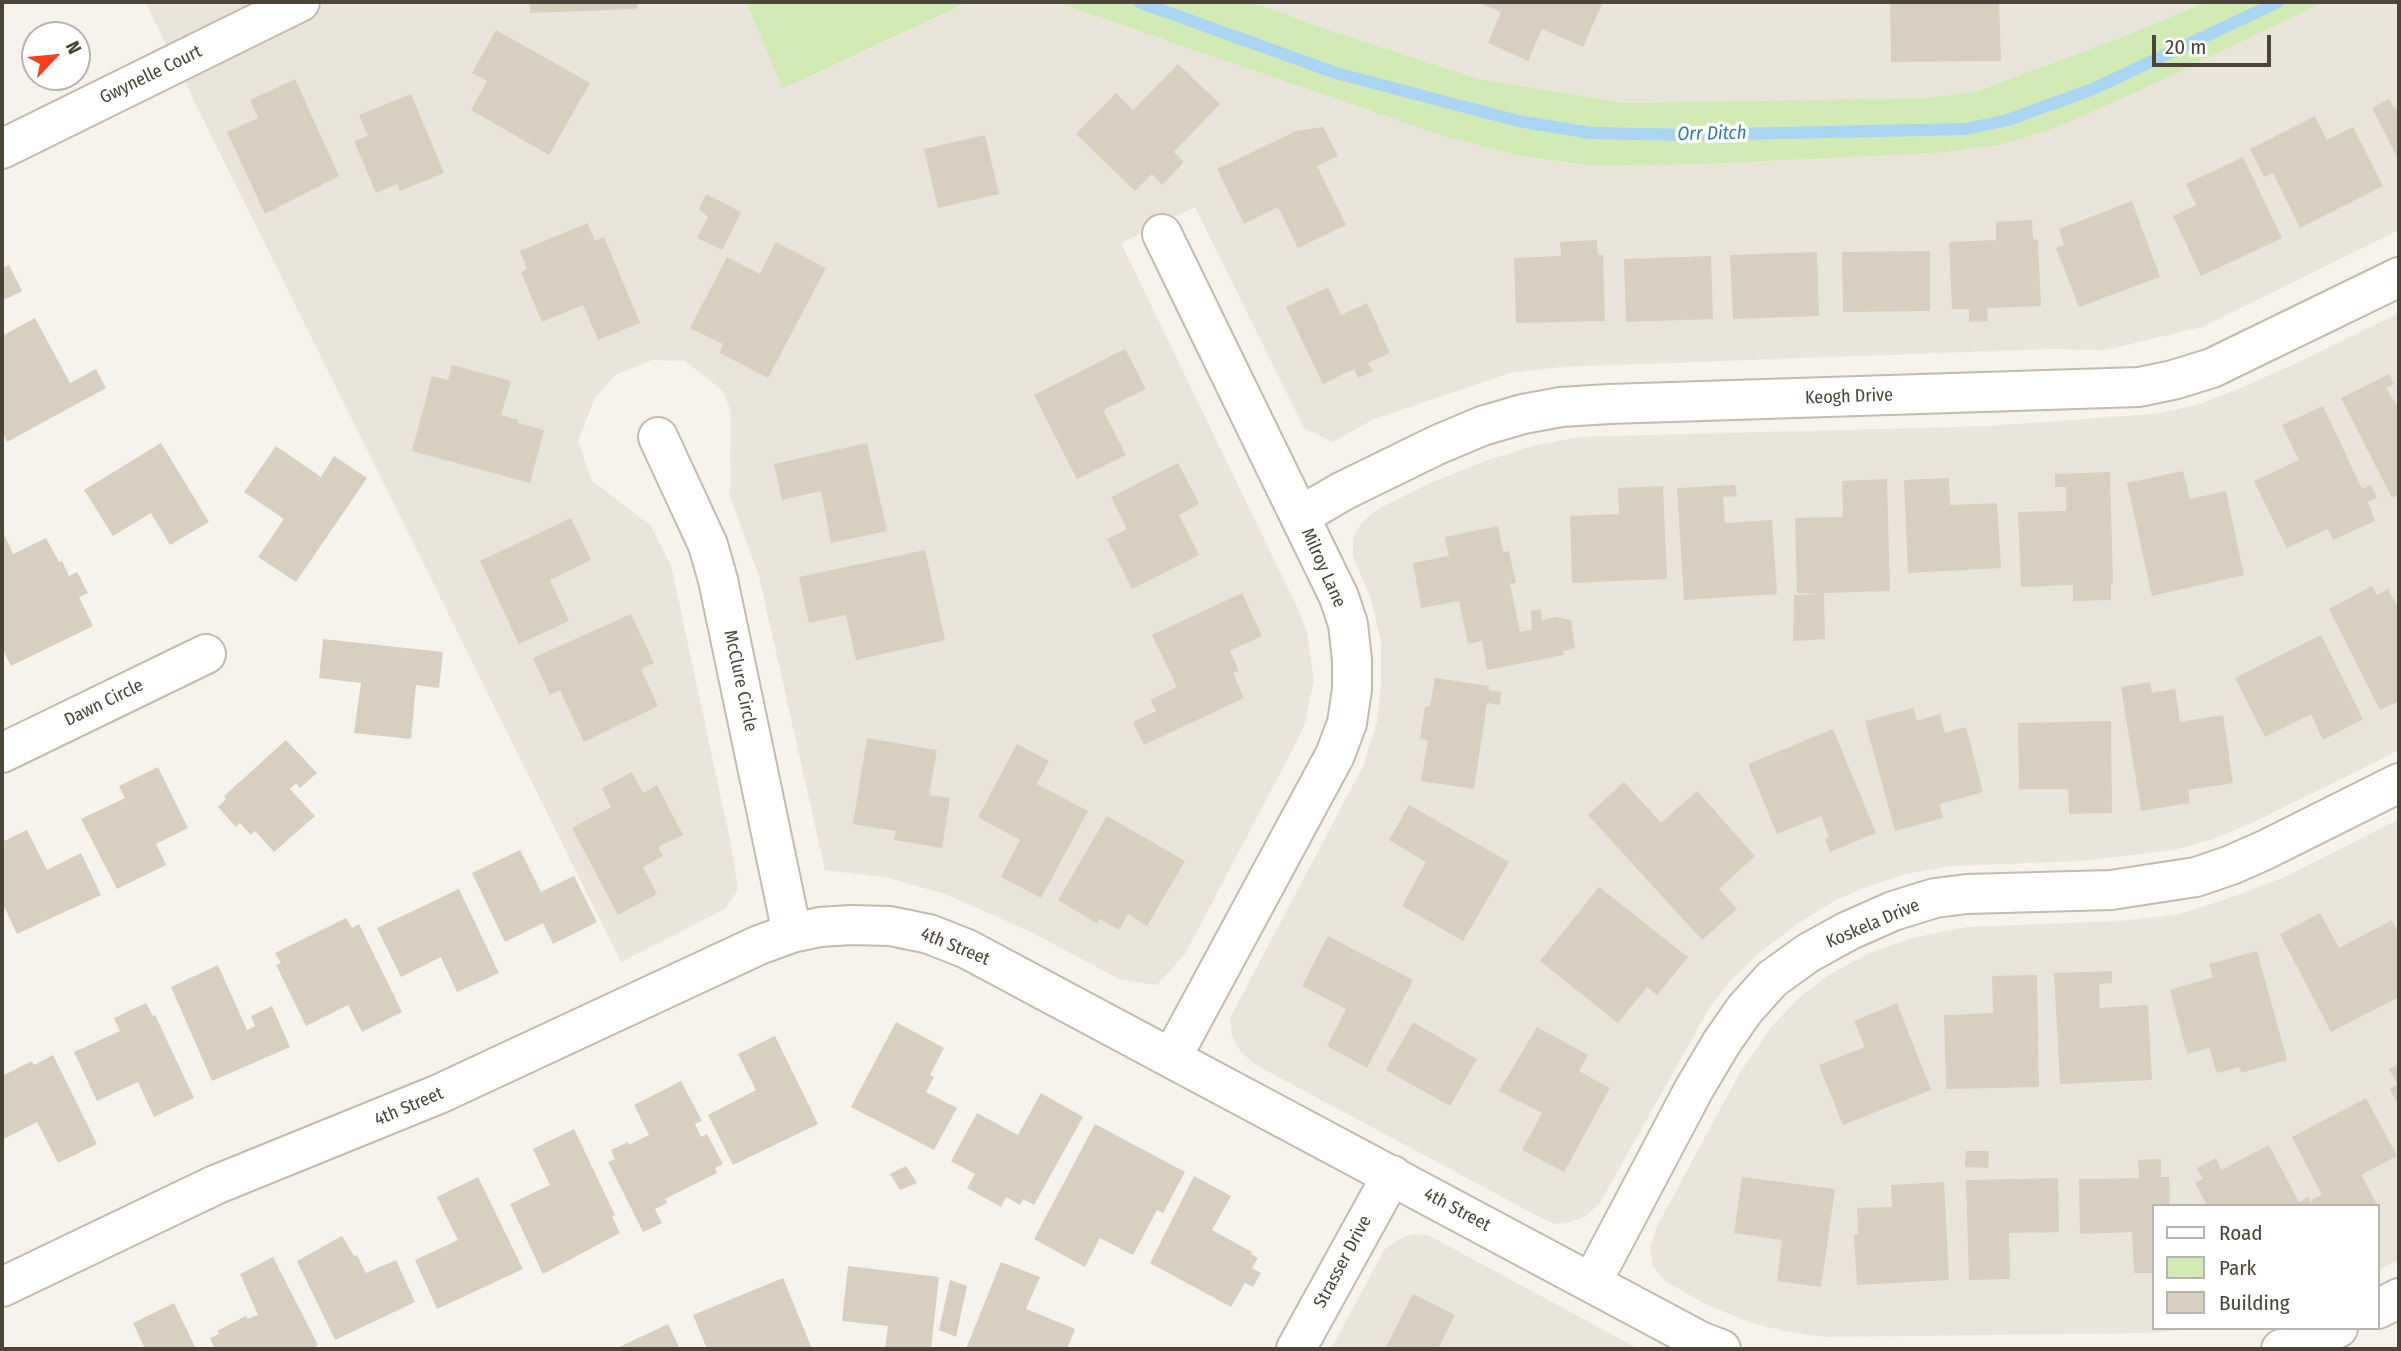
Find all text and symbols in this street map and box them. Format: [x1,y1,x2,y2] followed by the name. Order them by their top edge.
[21,21,91,91] north arrow
[2156,21,2275,65] scale bar
[2165,34,2206,60] text: 20 m
[61,37,86,58] text: N
[96,41,206,109] street label: Gwynelle Court
[1677,122,1747,146] water label: Orr Ditch
[1805,385,1893,409] street label: Keogh Drive
[1296,525,1350,611] street label: Milroy Lane
[719,628,761,734] street label: McClure Circle
[61,675,147,731] street label: Dawn Circle
[1823,895,1923,953] street label: Koskela Drive
[917,923,993,971] street label: 4th Street
[371,1083,447,1131] street label: 4th Street
[1420,1183,1494,1237] street label: 4th Street
[2152,1204,2380,1330] legend
[1310,1212,1376,1312] street label: Strasser Drive
[2219,1220,2263,1246] text: Road
[2219,1255,2256,1281] text: Park
[2219,1290,2290,1316] text: Building

